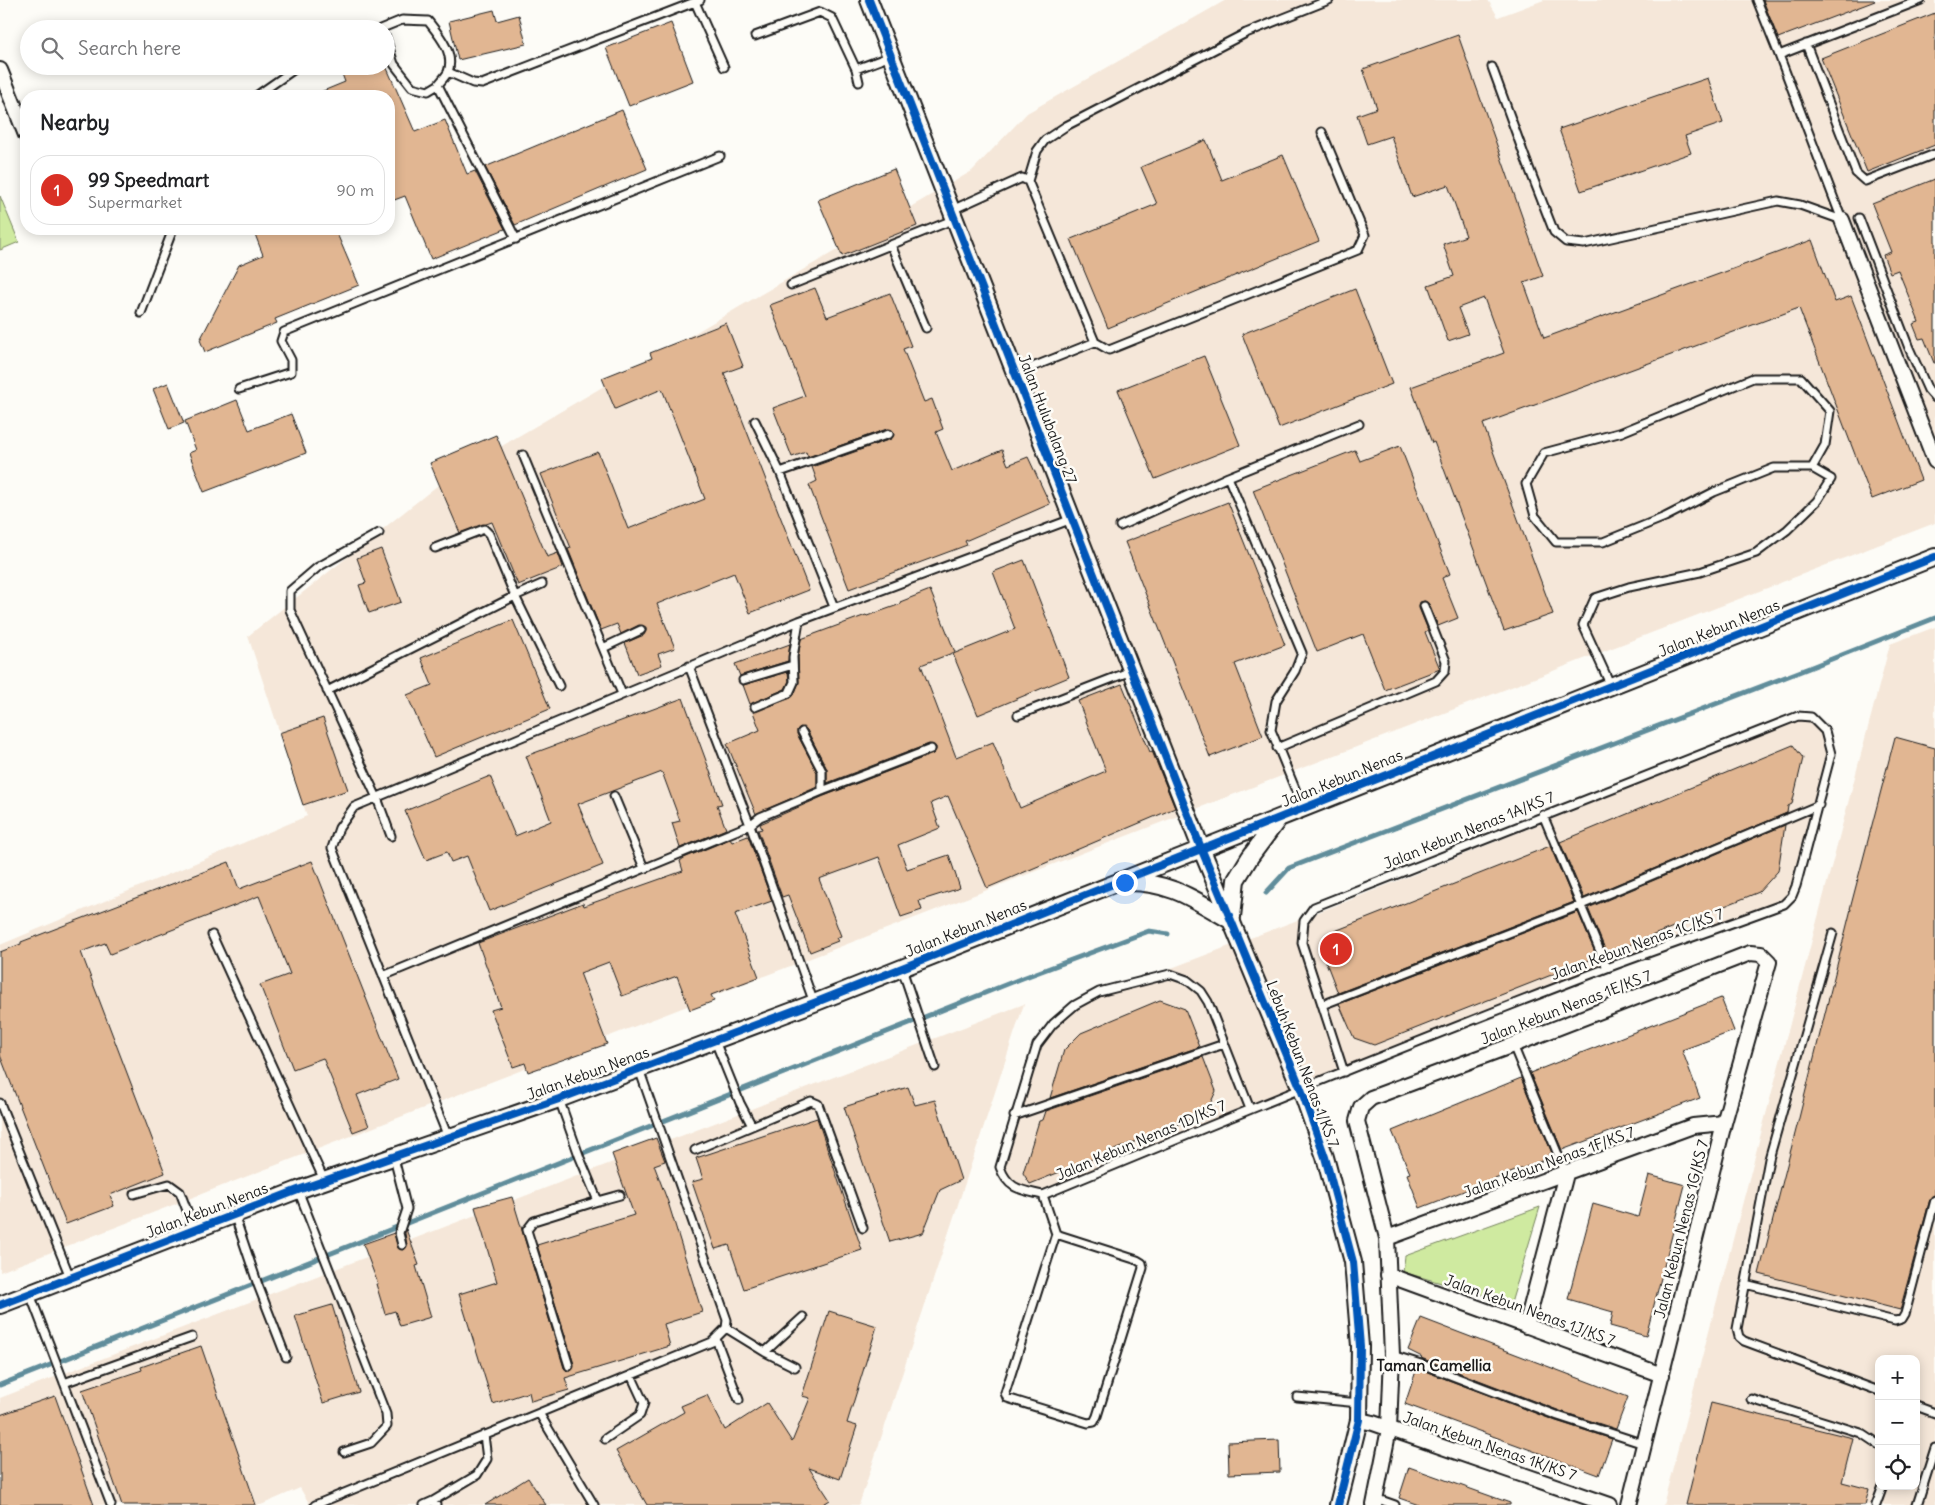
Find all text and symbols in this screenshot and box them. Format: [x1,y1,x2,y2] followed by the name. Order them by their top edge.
[20,20,395,75] search box
[38,34,66,62] icon: search
[78,36,181,60] text: Search here
[40,109,110,136] text: Nearby
[88,168,209,192] text: 99 Speedmart
[54,180,60,200] text: 1
[336,180,374,200] text: 90 m
[88,192,182,212] text: Supermarket
[1015,352,1081,486] street label: Jalan Hulubalang 27
[1656,595,1783,661] street label: Jalan Kebun Nenas
[1279,745,1406,811] street label: Jalan Kebun Nenas
[1381,787,1557,873] street label: Jalan Kebun Nenas 1A/KS 7
[1112,870,1138,896] your location
[903,895,1030,961] street label: Jalan Kebun Nenas
[1548,904,1726,984] street label: Jalan Kebun Nenas 1C/KS 7
[1320,930,1352,968] pin: 1
[1478,966,1654,1048] street label: Jalan Kebun Nenas 1E/KS 7
[1262,978,1344,1150] street label: Lebuh Kebun Nenas 1/KS 7
[524,1042,652,1104] street label: Jalan Kebun Nenas
[1053,1096,1229,1184] street label: Jalan Kebun Nenas 1D/KS 7
[1461,1122,1637,1202] street label: Jalan Kebun Nenas 1F/KS 7
[1650,1138,1712,1320] street label: Jalan Kebun Nenas 1G/KS 7
[143,1178,271,1242] street label: Jalan Kebun Nenas
[1442,1270,1618,1350] street label: Jalan Kebun Nenas 1J/KS 7
[1377,1355,1491,1375] district label: Taman Camellia
[1875,1355,1920,1490] map controls
[1875,1355,1920,1400] button: +
[1875,1400,1920,1445] button: −
[1401,1407,1579,1485] street label: Jalan Kebun Nenas 1K/KS 7
[1875,1445,1920,1490] button: locate

